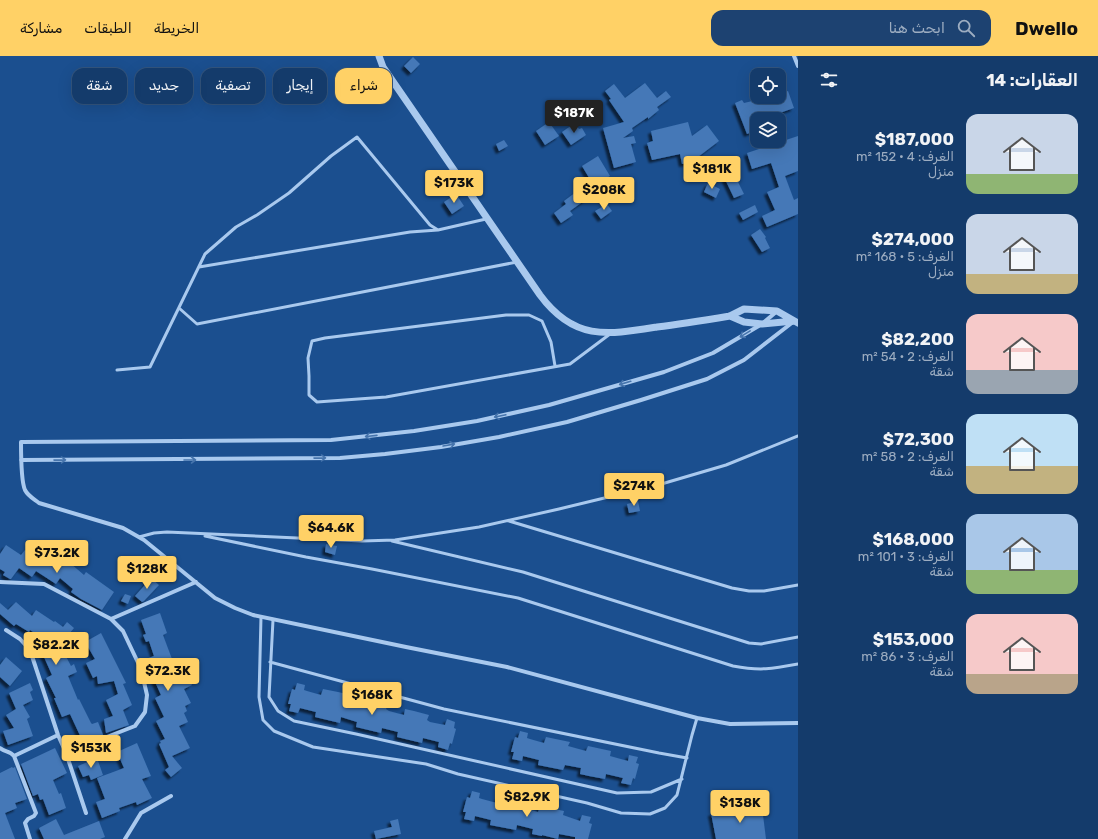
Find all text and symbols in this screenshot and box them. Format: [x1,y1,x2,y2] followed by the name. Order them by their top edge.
[711,10,991,46] search box
[955,17,977,39] icon: search
[1015,17,1078,40] text: Dwello
[888,19,945,37] text: ابحث هنا
[20,20,62,37] text: مشاركة
[84,20,132,37] text: الطبقات
[154,20,199,37] text: الخريطة
[72,68,127,104] chip: شقة
[135,68,193,104] chip: جديد
[201,68,265,104] chip: تصفية
[273,68,327,104] chip: إيجار
[335,68,392,104] chip: شراء
[750,68,786,148] map controls
[750,68,786,104] button: locate
[818,69,840,91] icon: filters
[986,70,1078,90] text: العقارات: 14
[546,100,602,134] pin: $187K
[554,105,594,120] text: $187K
[750,112,786,148] button: layers
[875,129,954,149] text: $187,000
[998,130,1046,178] icon: home
[856,149,954,164] text: الغرف: 4 · 152 m²
[684,156,740,190] pin: $181K
[692,161,732,176] text: $181K
[928,164,954,179] text: منزل
[426,170,482,204] pin: $173K
[434,175,474,190] text: $173K
[576,177,632,211] pin: $208K
[582,182,626,197] text: $208K
[872,229,954,249] text: $274,000
[998,230,1046,278] icon: home
[856,249,954,264] text: الغرف: 5 · 168 m²
[928,264,954,279] text: منزل
[881,329,954,349] text: $82,200
[740,330,751,338] one-way arrow
[998,330,1046,378] icon: home
[862,349,954,364] text: الغرف: 2 · 54 m²
[929,364,954,379] text: شقة
[619,380,632,387] one-way arrow
[494,412,507,420] one-way arrow
[883,429,954,449] text: $72,300
[998,430,1046,478] icon: home
[365,432,378,439] one-way arrow
[442,441,455,449] one-way arrow
[861,449,954,464] text: الغرف: 2 · 58 m²
[313,454,326,462] one-way arrow
[53,456,66,464] one-way arrow
[183,456,196,464] one-way arrow
[929,464,954,479] text: شقة
[606,473,662,507] pin: $274K
[613,478,655,493] text: $274K
[298,515,364,549] pin: $64.6K
[308,520,354,535] text: $64.6K
[872,529,954,549] text: $168,000
[998,530,1046,578] icon: home
[24,540,90,574] pin: $73.2K
[34,545,80,560] text: $73.2K
[858,549,954,564] text: الغرف: 3 · 101 m²
[119,556,175,590] pin: $128K
[126,561,168,576] text: $128K
[929,564,954,579] text: شقة
[873,629,954,649] text: $153,000
[998,630,1046,678] icon: home
[23,632,89,666] pin: $82.2K
[33,637,79,652] text: $82.2K
[861,649,954,664] text: الغرف: 3 · 86 m²
[135,658,201,692] pin: $72.3K
[145,663,191,678] text: $72.3K
[929,664,954,679] text: شقة
[344,682,400,716] pin: $168K
[351,687,393,702] text: $168K
[63,735,119,769] pin: $153K
[71,740,111,755] text: $153K
[494,784,560,818] pin: $82.9K
[504,789,550,804] text: $82.9K
[712,790,768,824] pin: $138K
[719,795,761,810] text: $138K

